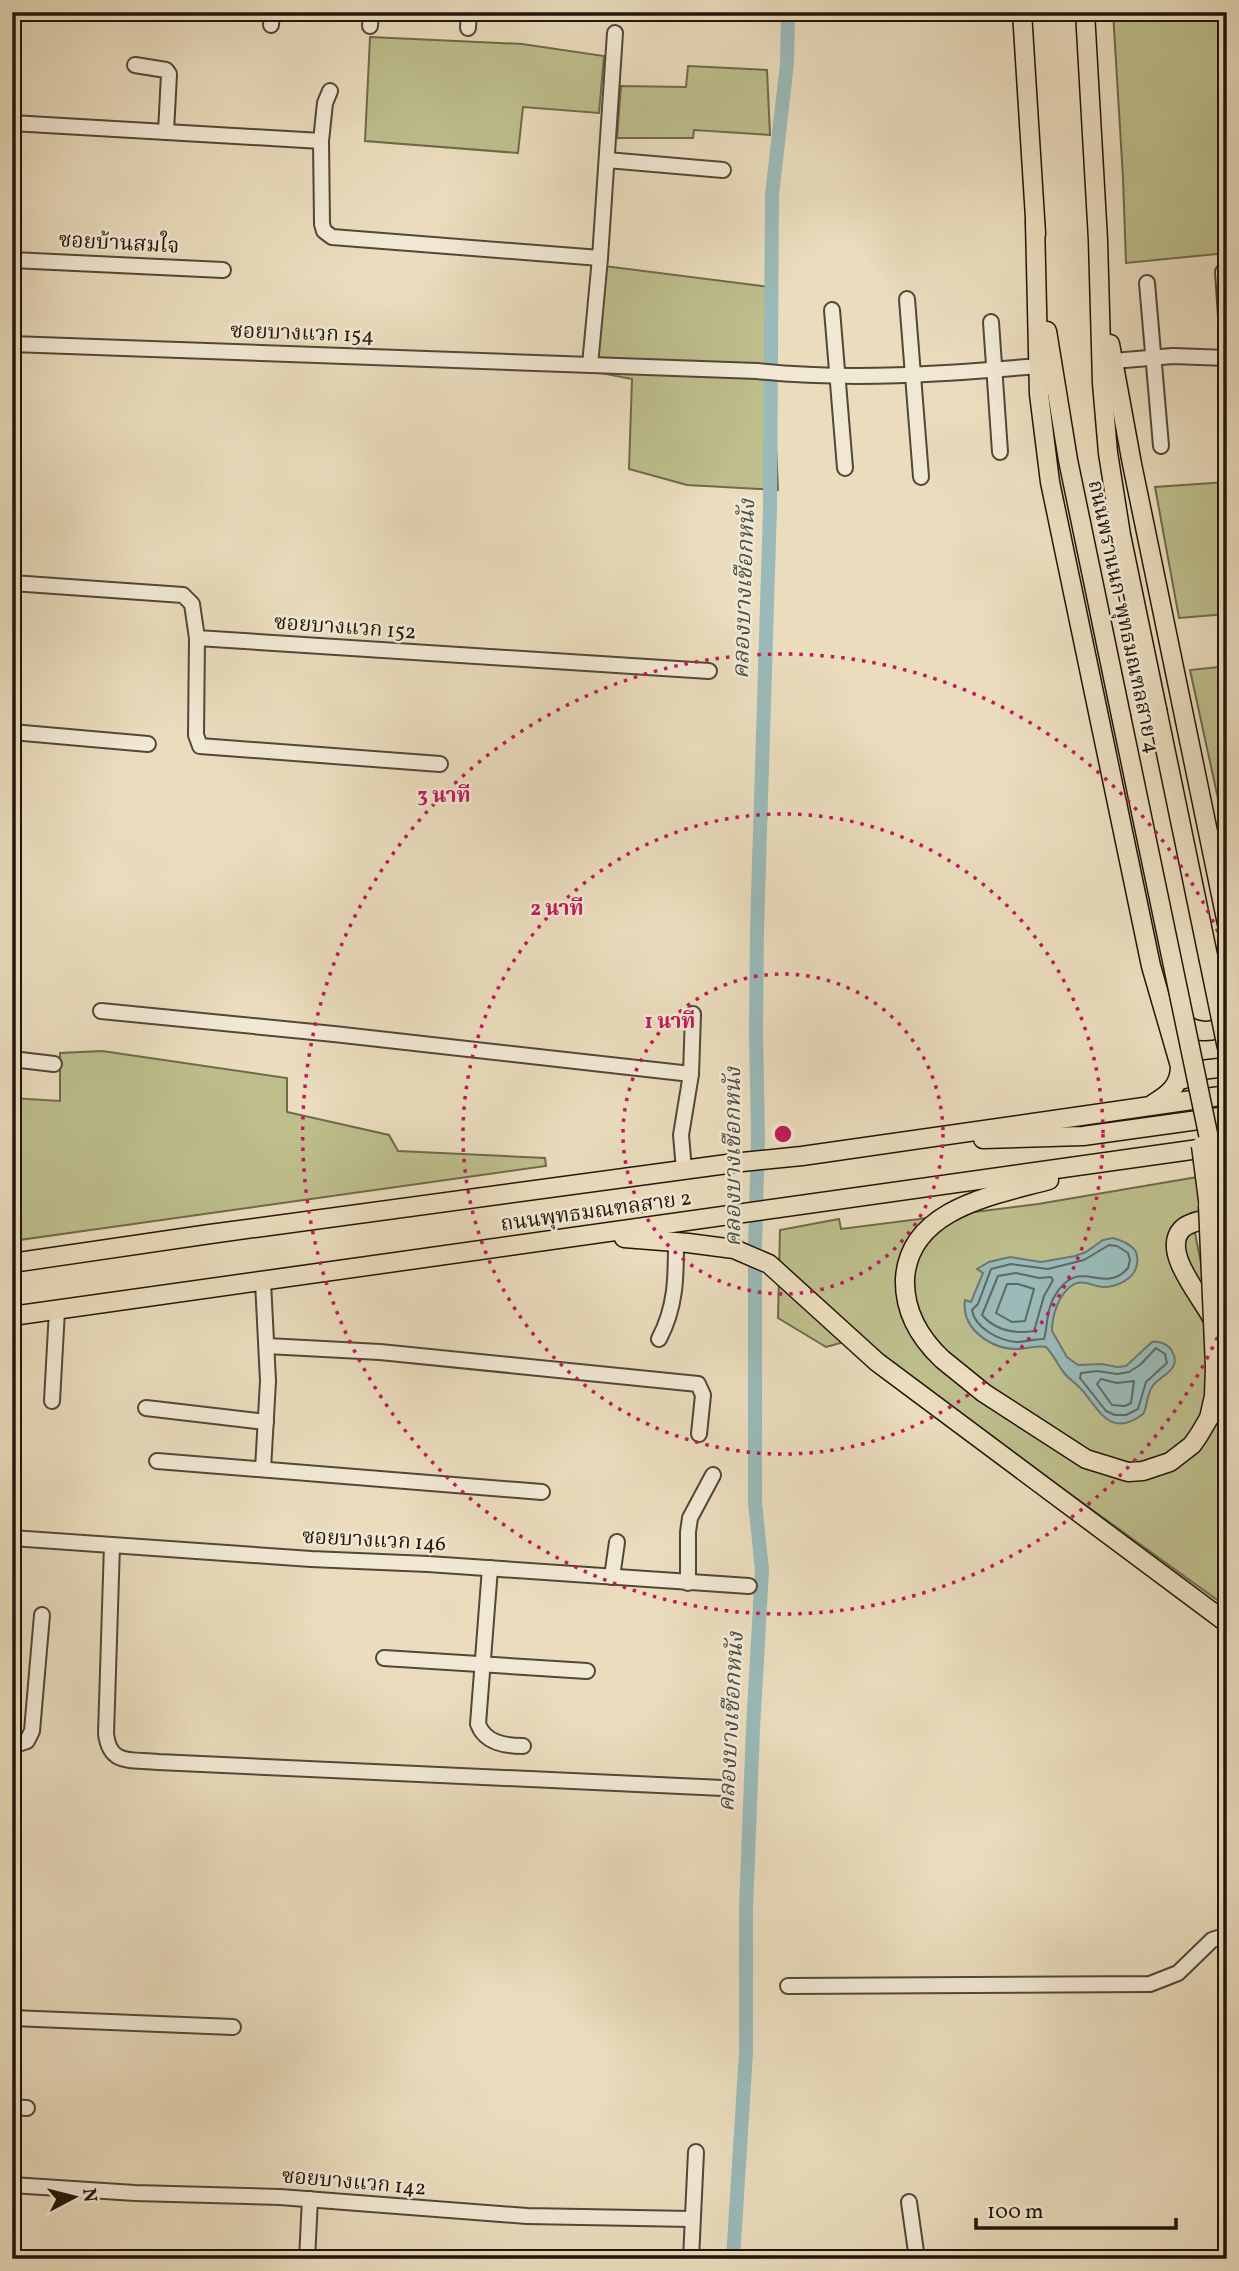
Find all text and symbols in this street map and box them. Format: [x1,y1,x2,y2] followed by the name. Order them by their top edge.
[58,224,180,262] street label: ซอยบ้านสมใจ
[230,317,374,351] street label: ซอยบางแวก 154
[1080,478,1166,756] street label: ถนนพรานนก-พุทธมณฑลสาย 4
[726,497,764,680] water label: คลองบางเชือกหนัง
[273,609,417,647] street label: ซอยบางแวก 152
[417,782,471,811] text: 3 นาที
[530,895,584,924] text: 2 นาที
[644,1008,696,1037] text: 1 นาที
[718,1065,750,1247] water label: คลองบางเชือกหนัง
[771,1122,795,1146] centre of rings
[499,1184,693,1240] street label: ถนนพุทธมณฑลสาย 2
[301,1523,447,1559] street label: ซอยบางแวก 146
[711,1630,753,1813] water label: คลองบางเชือกหนัง
[38,2162,108,2232] north arrow
[281,2162,427,2204] street label: ซอยบางแวก 142
[75,2187,103,2204] text: N
[976,2187,1176,2231] scale bar
[987,2198,1044,2227] text: 100 m

